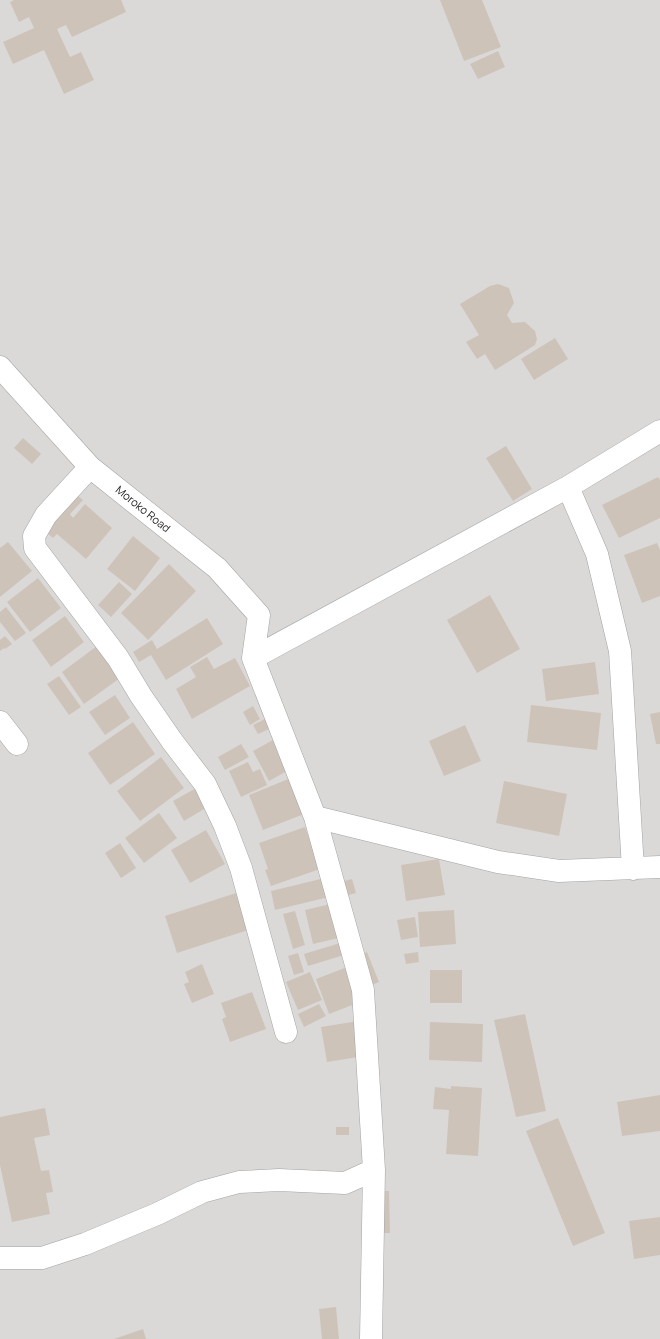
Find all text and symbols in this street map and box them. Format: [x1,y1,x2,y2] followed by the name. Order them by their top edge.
[113,482,174,535] street label: Moroko Road

